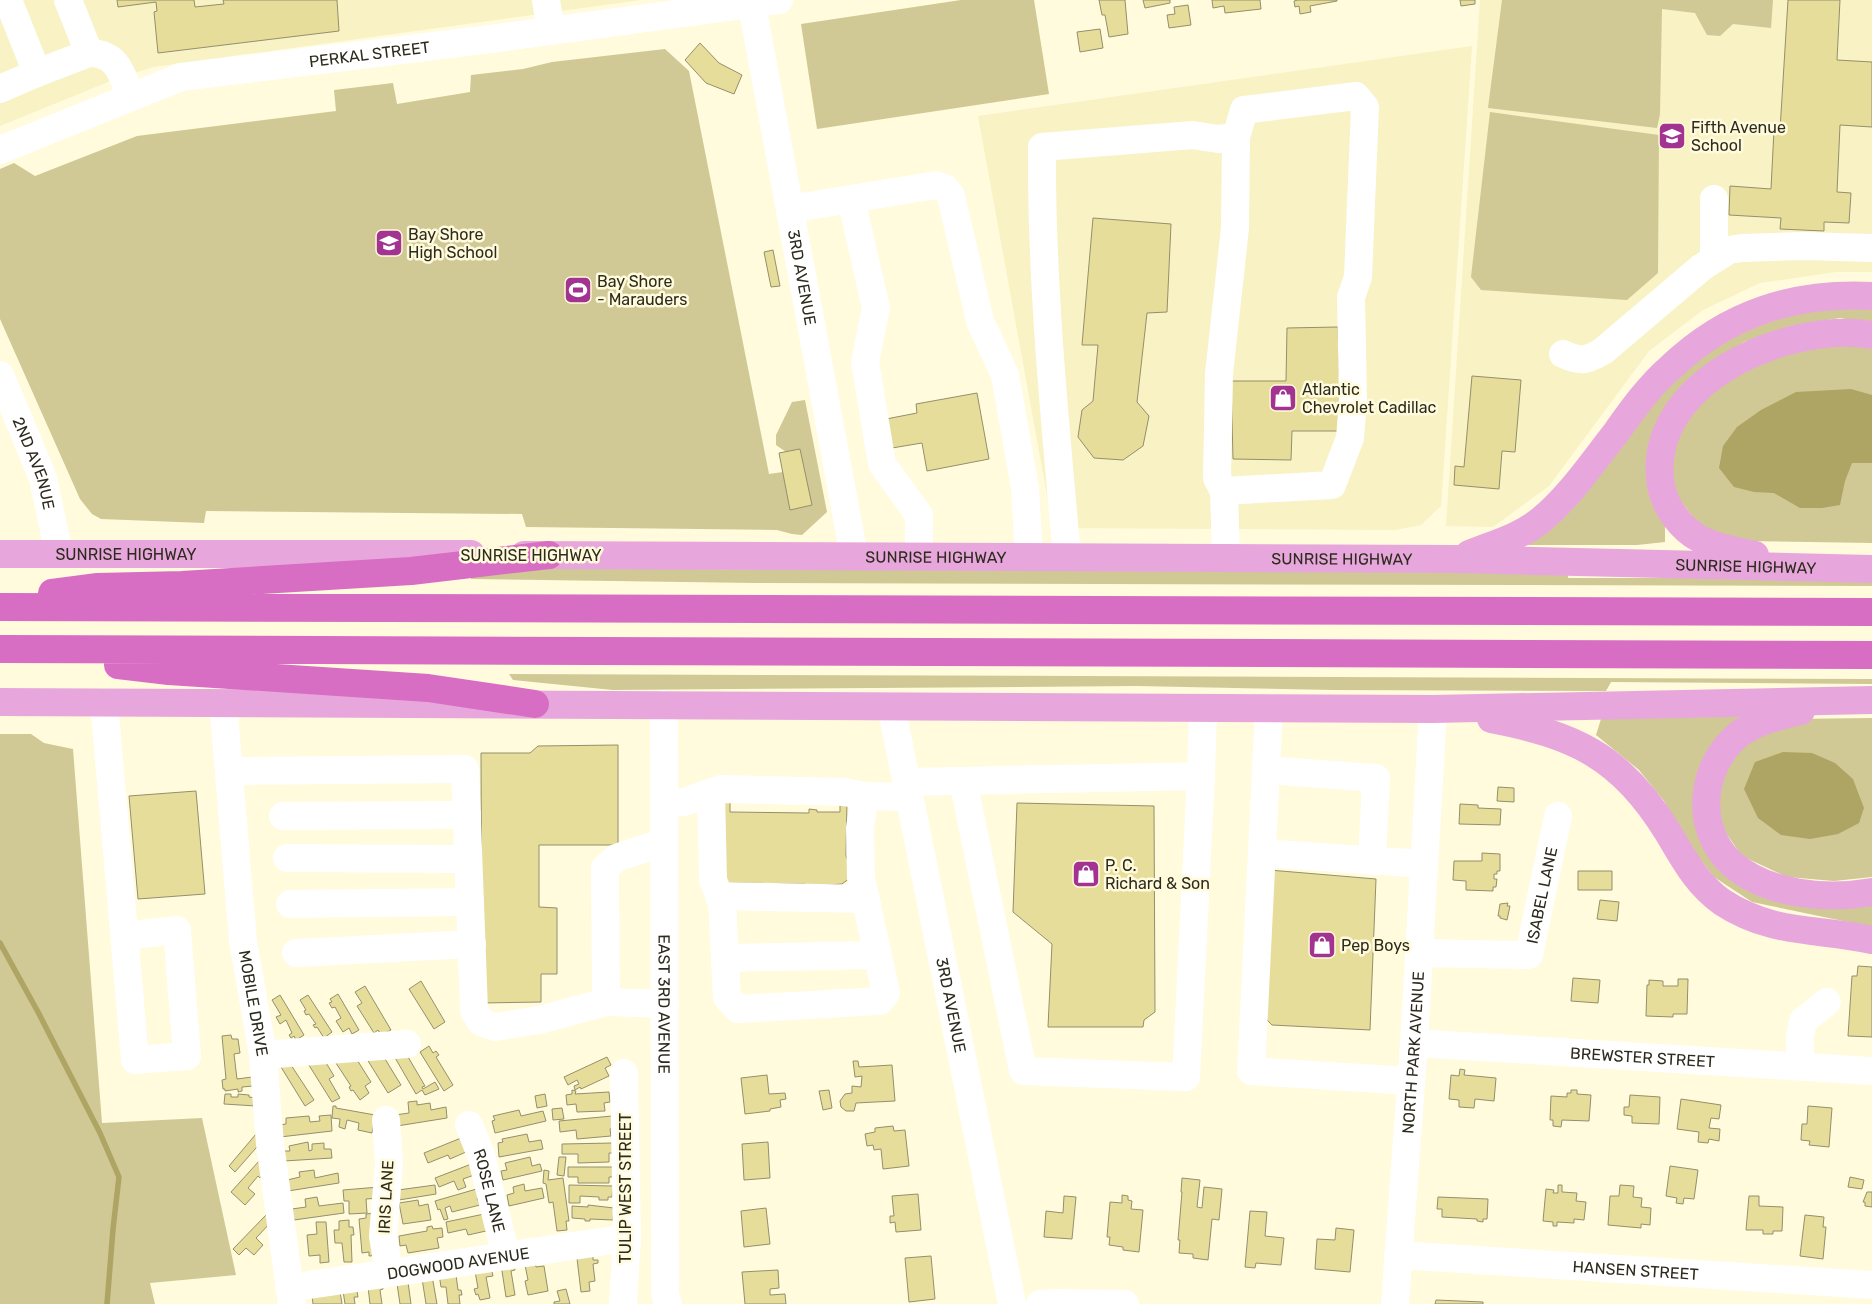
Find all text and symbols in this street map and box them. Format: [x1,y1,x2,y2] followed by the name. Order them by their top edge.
[308,37,431,71] street label: PERKAL STREET
[1691,118,1786,155] place label: Fifth Avenue School
[1657,121,1687,151] school or university icon: Fifth Avenue School
[408,225,497,262] place label: Bay Shore High School
[374,228,404,258] school or university icon: Bay Shore High School
[784,228,821,327] street label: 3RD AVENUE
[597,272,687,309] place label: Bay Shore - Marauders
[563,275,593,305] sports icon: Bay Shore - Marauders
[1302,380,1437,417] place label: Atlantic Chevrolet Cadillac
[1268,383,1298,413] shop icon: Atlantic Chevrolet Cadillac
[9,414,59,511] street label: 2ND AVENUE
[55,545,197,564] street label: SUNRISE HIGHWAY
[460,546,602,565] street label: SUNRISE HIGHWAY
[865,547,1007,567] street label: SUNRISE HIGHWAY
[1271,549,1413,568] street label: SUNRISE HIGHWAY
[1675,555,1817,577] street label: SUNRISE HIGHWAY
[1522,845,1561,945] street label: ISABEL LANE
[1105,856,1210,893] place label: P. C. Richard & Son
[1071,859,1101,889] shop icon: P. C. Richard & Son
[1307,930,1337,960] shop icon: Pep Boys
[655,934,674,1074] street label: EAST 3RD AVENUE
[1341,936,1410,955] place label: Pep Boys
[235,949,273,1058] street label: MOBILE DRIVE
[933,956,970,1054] street label: 3RD AVENUE
[1398,971,1428,1135] street label: NORTH PARK AVENUE
[1570,1043,1716,1071] street label: BREWSTER STREET
[616,1113,635,1263] street label: TULIP WEST STREET
[470,1146,509,1234] street label: ROSE LANE
[375,1160,397,1234] street label: IRIS LANE
[386,1243,531,1283] street label: DOGWOOD AVENUE
[1572,1257,1699,1284] street label: HANSEN STREET

